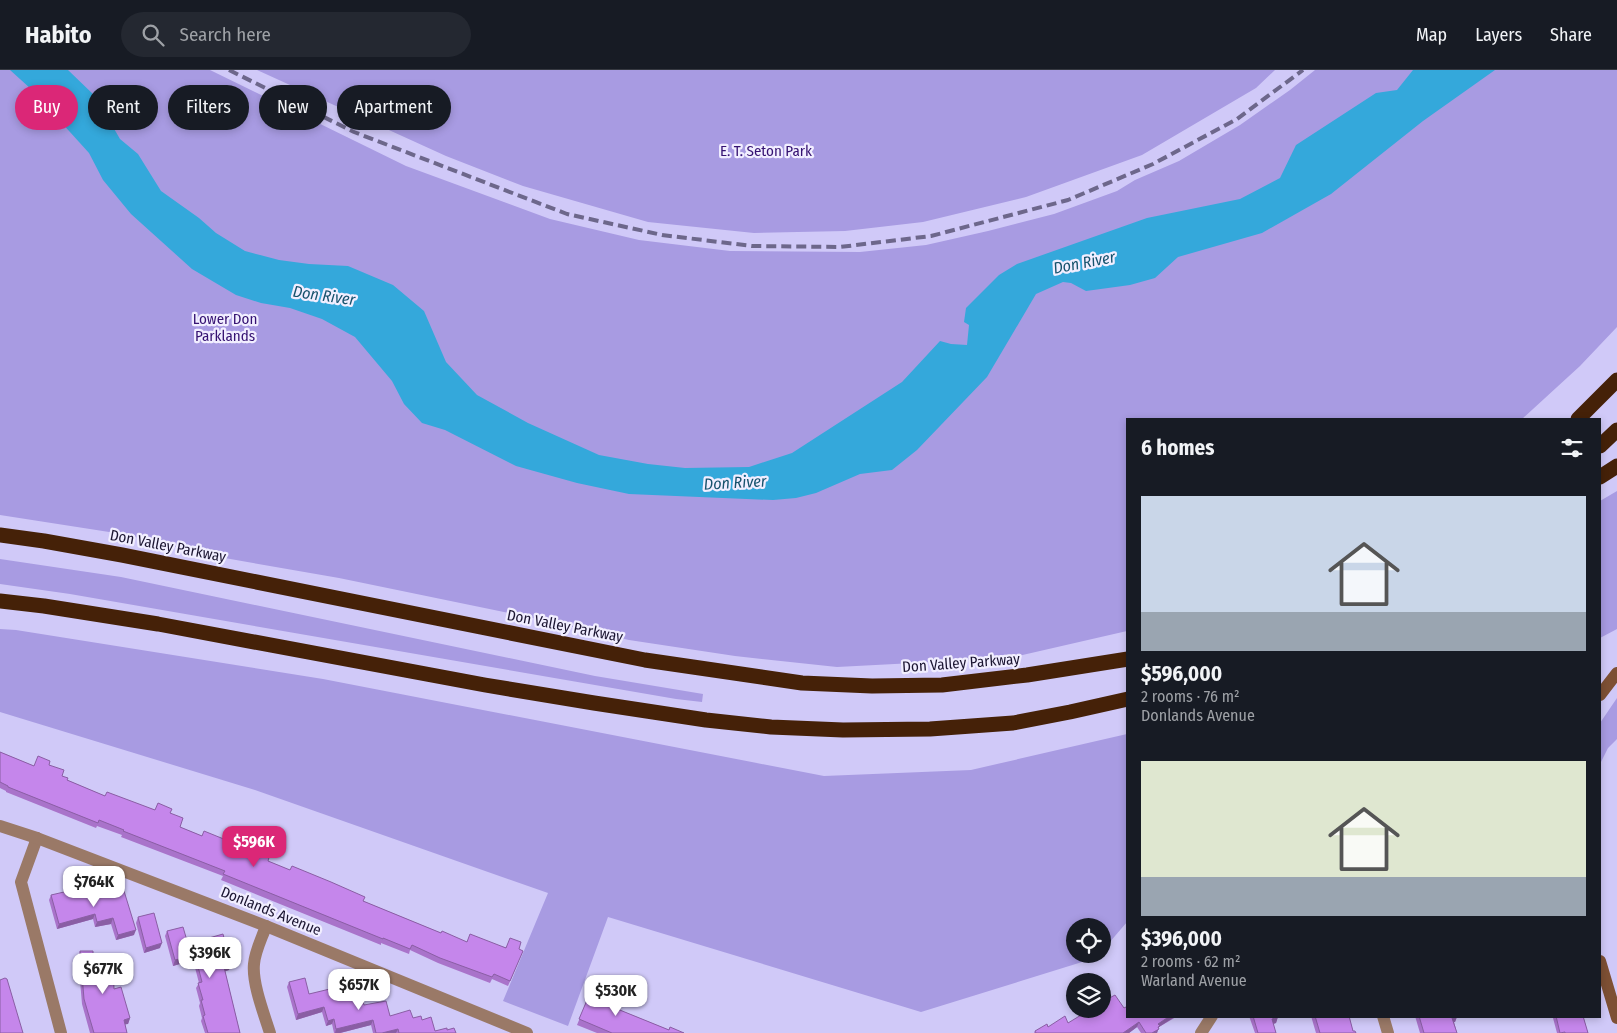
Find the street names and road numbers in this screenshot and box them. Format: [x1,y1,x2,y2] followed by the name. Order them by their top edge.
[108,526,228,566] street label: Don Valley Parkway
[505,606,625,646] street label: Don Valley Parkway
[902,650,1021,676] street label: Don Valley Parkway
[218,883,324,939] street label: Donlands Avenue

